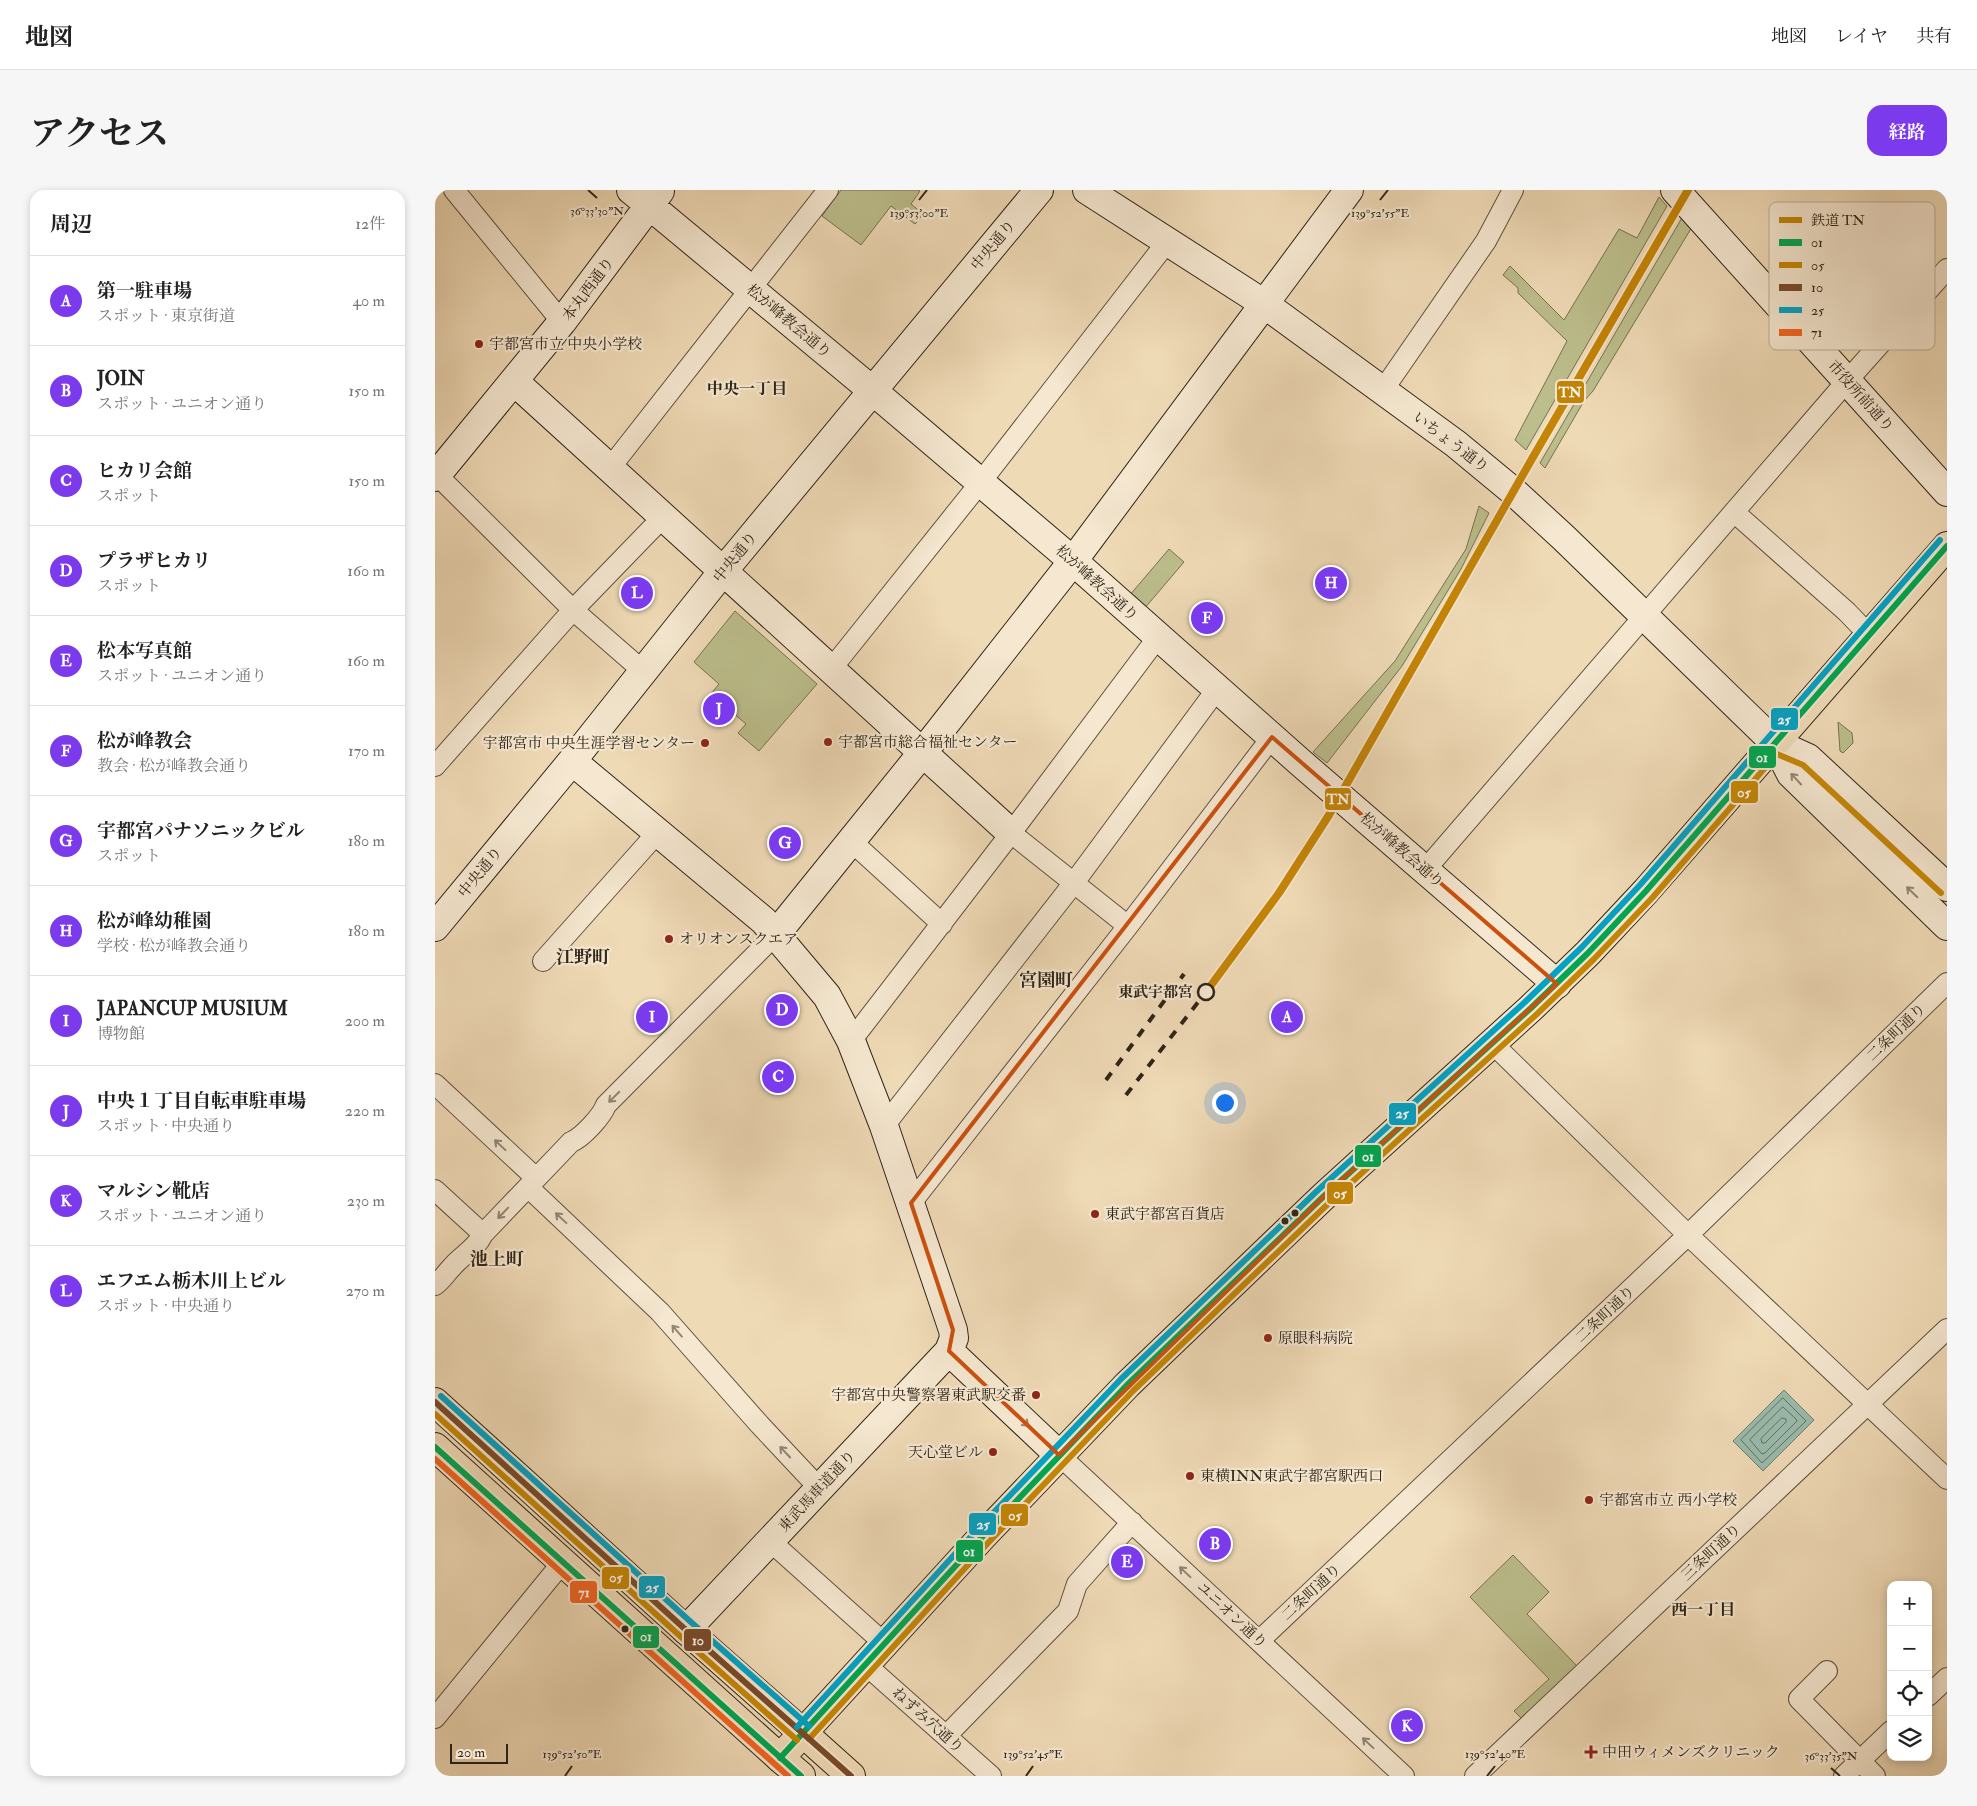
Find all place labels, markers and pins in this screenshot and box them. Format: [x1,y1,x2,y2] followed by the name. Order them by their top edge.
[489,335,642,354] place label: 宇都宮市立 中央小学校
[473,338,485,350] marker: 宇都宮市立 中央小学校
[1315,564,1347,602] pin: H
[621,574,653,612] pin: L
[1191,599,1223,637] pin: F
[703,690,735,728] pin: J
[838,733,1017,752] place label: 宇都宮市総合福祉センター
[482,734,695,753] place label: 宇都宮市 中央生涯学習センター
[822,736,834,748] marker: 宇都宮市総合福祉センター
[699,737,711,749] marker: 宇都宮市 中央生涯学習センター
[769,824,801,862] pin: G
[679,930,798,949] place label: オリオンスクエア
[663,933,675,945] marker: オリオンスクエア
[1118,983,1193,1002] place label: 東武宇都宮
[1197,983,1215,1001] marker: 東武宇都宮
[766,991,798,1029] pin: D
[636,998,668,1036] pin: I
[1271,998,1303,1036] pin: A
[762,1058,794,1096] pin: C
[1105,1205,1225,1224] place label: 東武宇都宮百貨店
[1089,1208,1101,1220] marker: 東武宇都宮百貨店
[1290,1208,1300,1218] unlabelled marker
[1280,1216,1290,1226] unlabelled marker
[1278,1329,1353,1348] place label: 原眼科病院
[1262,1332,1274,1344] marker: 原眼科病院
[831,1386,1026,1405] place label: 宇都宮中央警察署東武駅交番
[1030,1389,1042,1401] marker: 宇都宮中央警察署東武駅交番
[908,1443,983,1462] place label: 天心堂ビル
[987,1446,999,1458] marker: 天心堂ビル
[1200,1467,1383,1486] place label: 東横INN東武宇都宮駅西口
[1184,1470,1196,1482] marker: 東横INN東武宇都宮駅西口
[1599,1491,1737,1510] place label: 宇都宮市立 西小学校
[1583,1494,1595,1506] marker: 宇都宮市立 西小学校
[1199,1525,1231,1563] pin: B
[1111,1543,1143,1581] pin: E
[620,1624,630,1634] unlabelled marker
[1391,1707,1423,1745] pin: K
[1602,1743,1780,1762] place label: 中田ウィメンズクリニック
[1584,1745,1598,1759] marker: 中田ウィメンズクリニック

